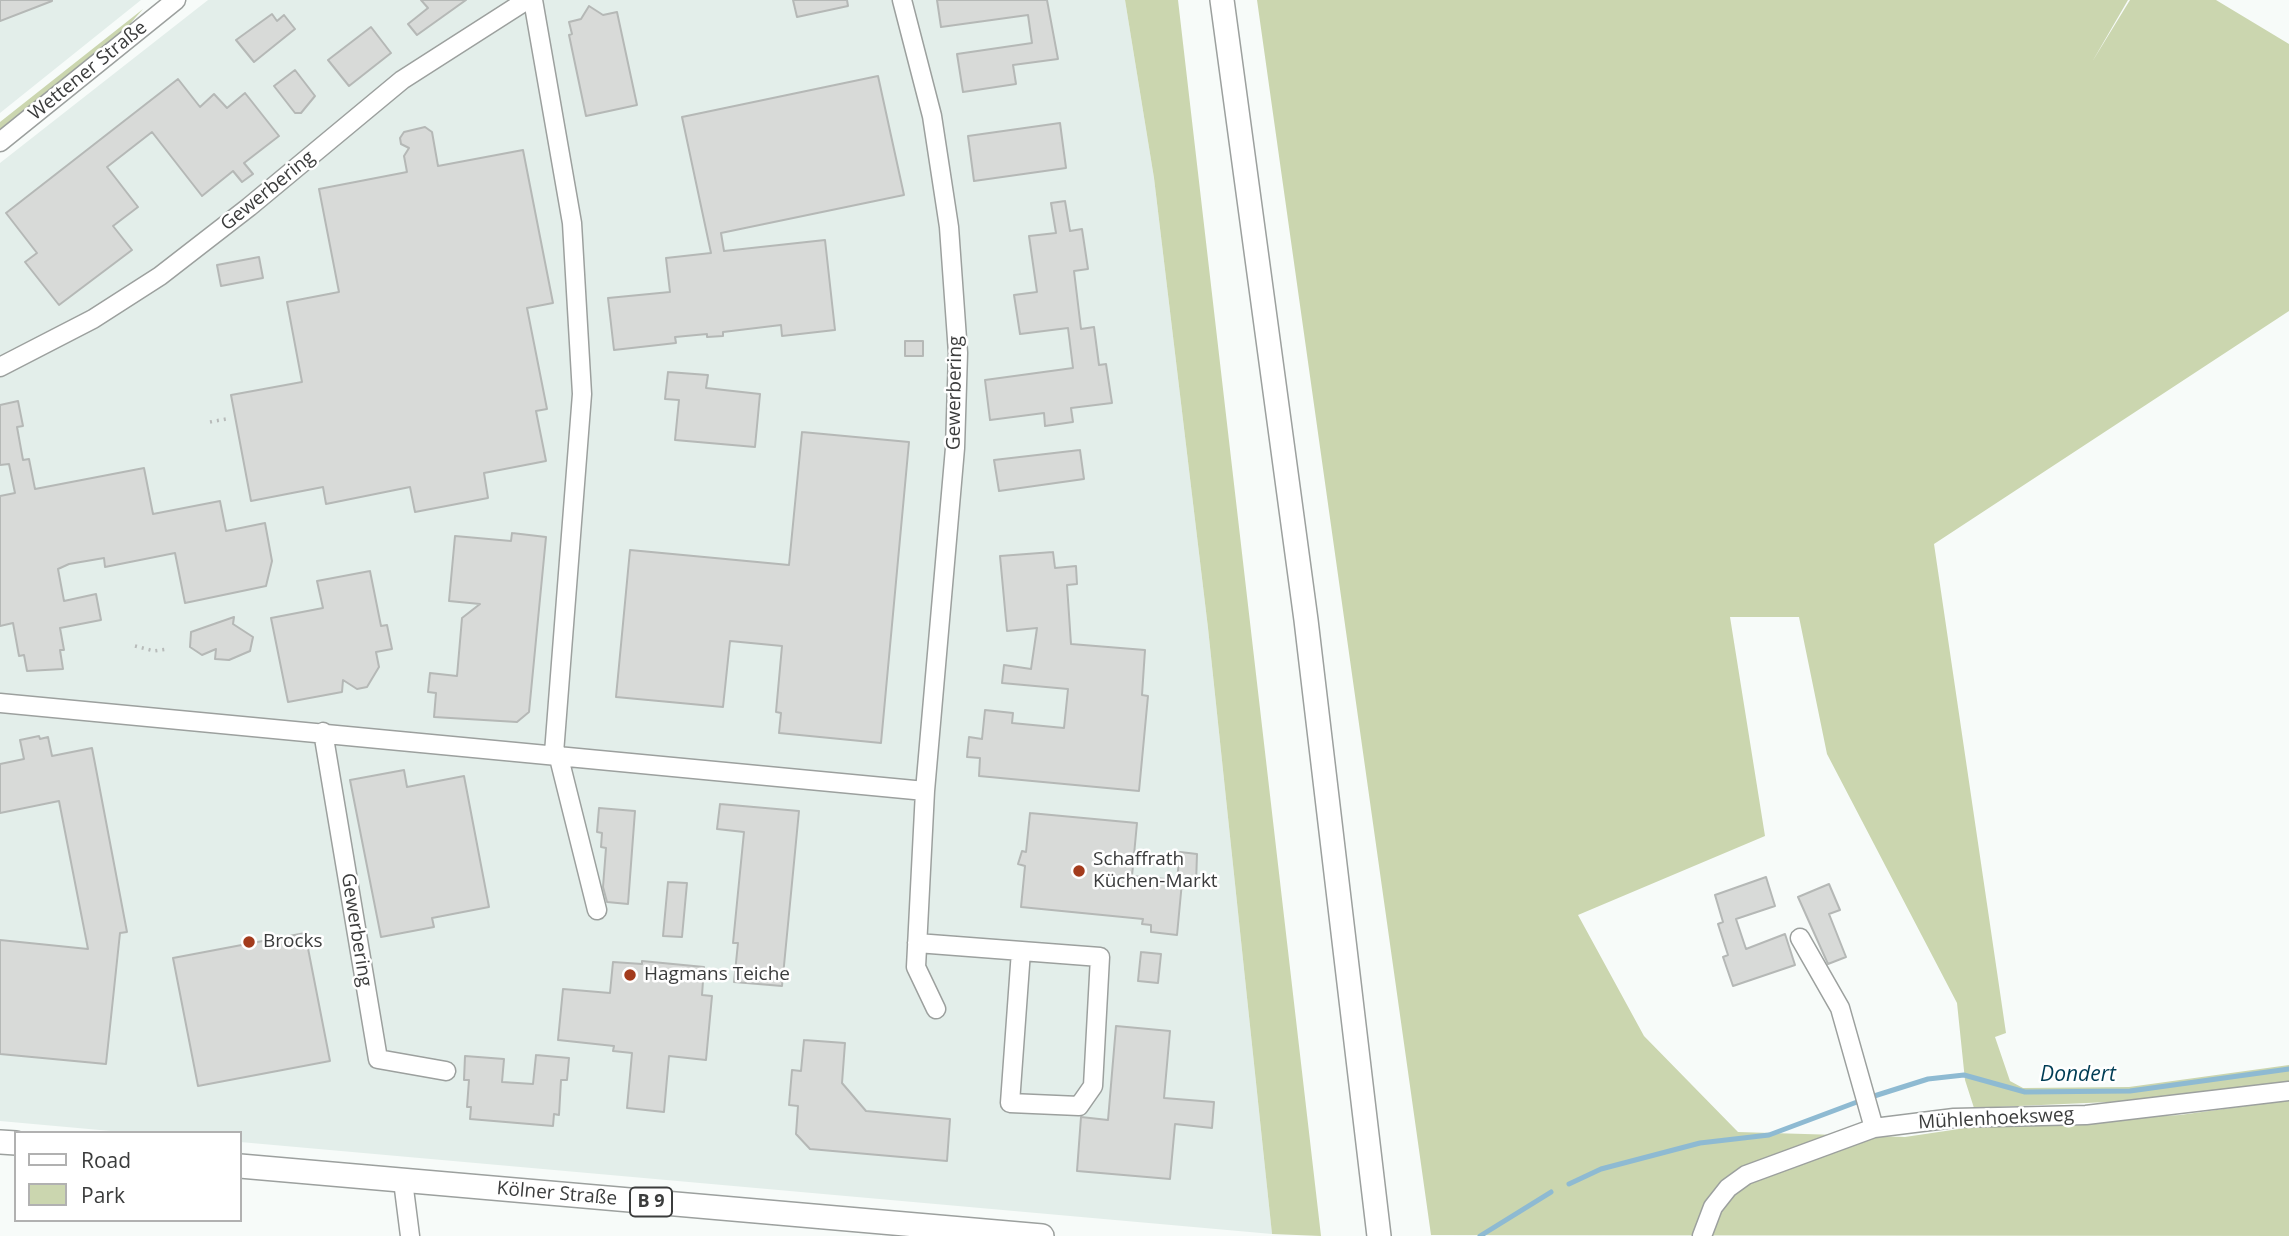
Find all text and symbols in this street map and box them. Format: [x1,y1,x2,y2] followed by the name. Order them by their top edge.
[24,16,152,126] street label: Wettener Straße
[216,146,320,236] street label: Gewerbering
[943,336,967,450] street label: Gewerbering
[1093,849,1218,893] place label: Schaffrath Küchen-Markt
[1071,863,1087,879] marker: Schaffrath Küchen-Markt
[336,872,376,988] street label: Gewerbering
[263,931,323,953] place label: Brocks
[241,934,257,950] marker: Brocks
[644,964,790,986] place label: Hagmans Teiche
[622,967,638,983] marker: Hagmans Teiche
[2040,1062,2116,1088] water label: Dondert
[1918,1104,2074,1134] street label: Mühlenhoeksweg
[14,1131,242,1222] legend
[81,1146,131,1174] text: Road
[496,1177,618,1211] street label: Kölner Straße
[81,1181,125,1209] text: Park
[630,1188,672,1217] road number: B 9

